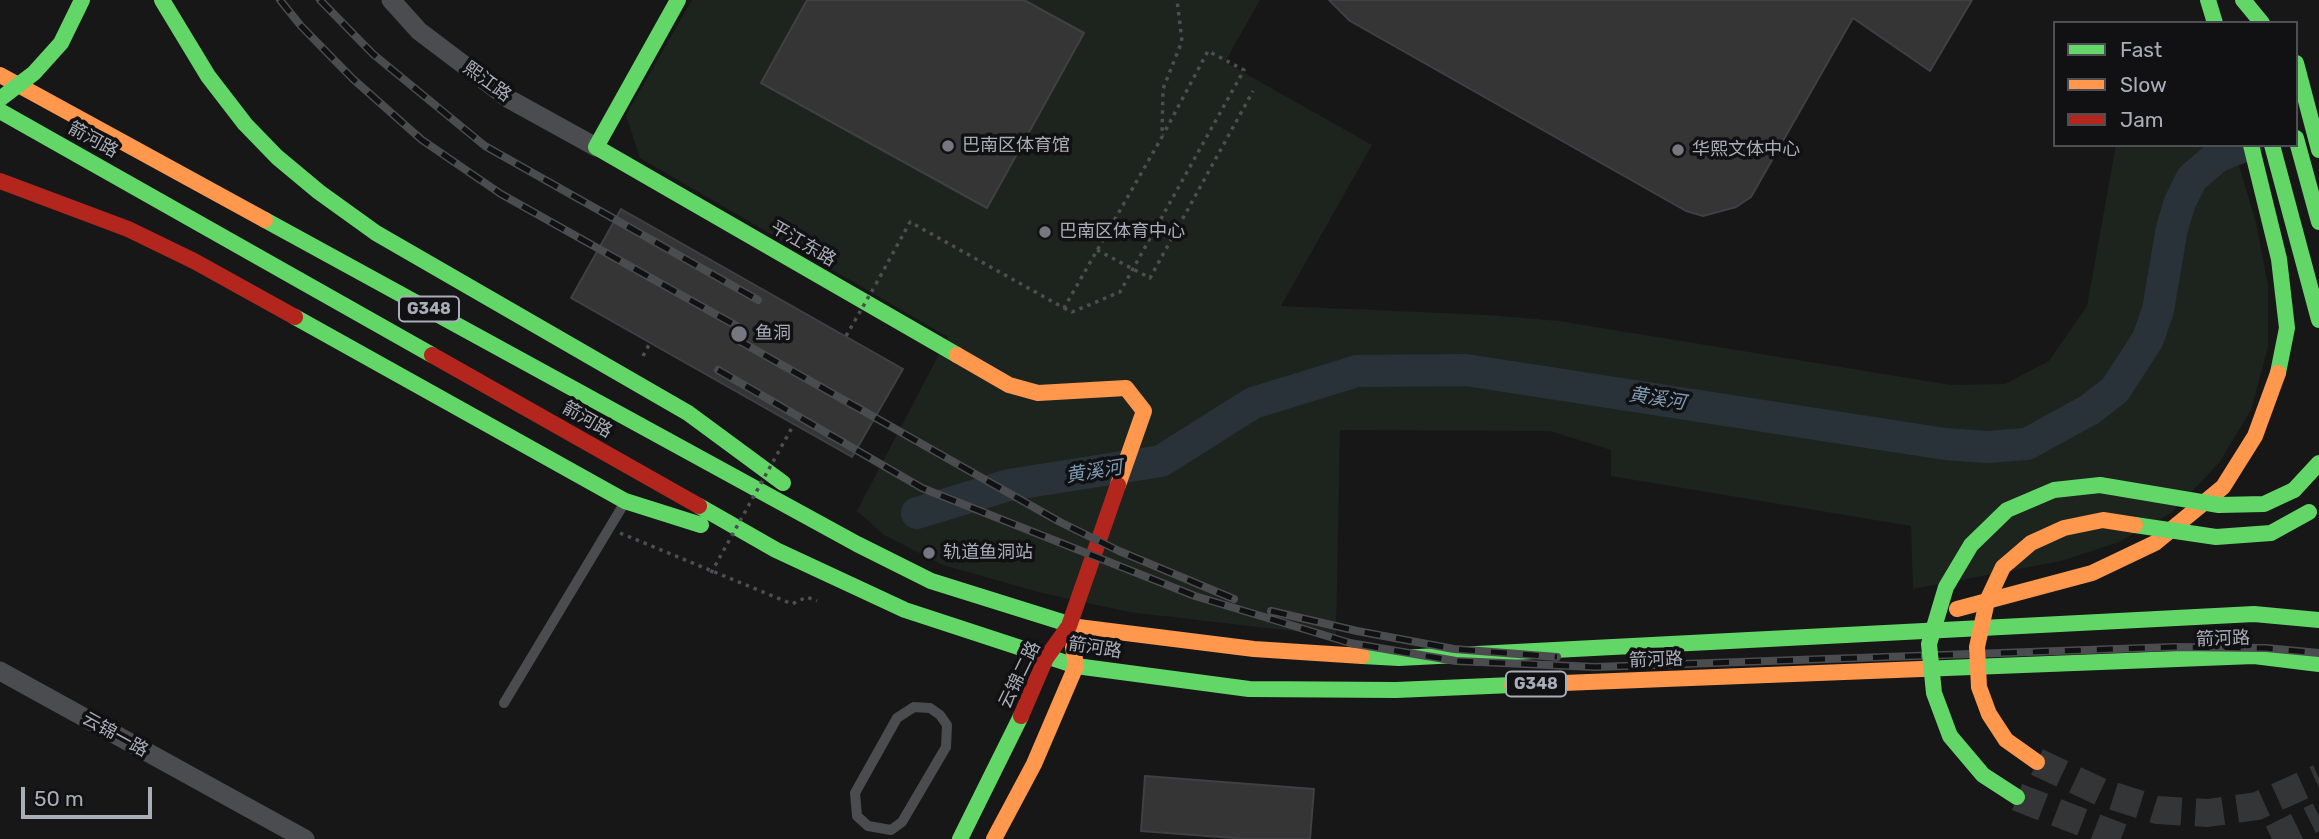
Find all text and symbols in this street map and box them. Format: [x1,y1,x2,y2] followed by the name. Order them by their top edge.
[2053,21,2298,147] legend
[2120,37,2162,62] text: Fast
[459,57,515,107] street label: 熙江路
[2120,72,2167,97] text: Slow
[2120,107,2164,132] text: Jam
[64,117,122,163] street label: 箭河路
[962,135,1070,157] place label: 巴南区体育馆
[940,138,956,154] marker: 巴南区体育馆
[1692,139,1800,161] place label: 华熙文体中心
[1670,142,1686,158] marker: 华熙文体中心
[766,217,840,271] street label: 平江东路
[1059,221,1185,243] place label: 巴南区体育中心
[1037,224,1053,240] marker: 巴南区体育中心
[399,296,459,322] road number: G348
[755,323,791,345] place label: 鱼洞
[729,324,749,344] marker: 鱼洞
[1627,383,1687,415] water label: 黄溪河
[558,397,616,443] street label: 箭河路
[1064,456,1124,488] water label: 黄溪河
[943,542,1033,564] place label: 轨道鱼洞站
[921,545,937,561] marker: 轨道鱼洞站
[2196,627,2250,651] street label: 箭河路
[1067,633,1123,663] street label: 箭河路
[995,638,1045,712] street label: 云锦二路
[1629,648,1683,672] street label: 箭河路
[1506,671,1566,696] road number: G348
[78,708,152,762] street label: 云锦一路
[24,772,156,816] scale bar
[34,786,84,811] text: 50 m

